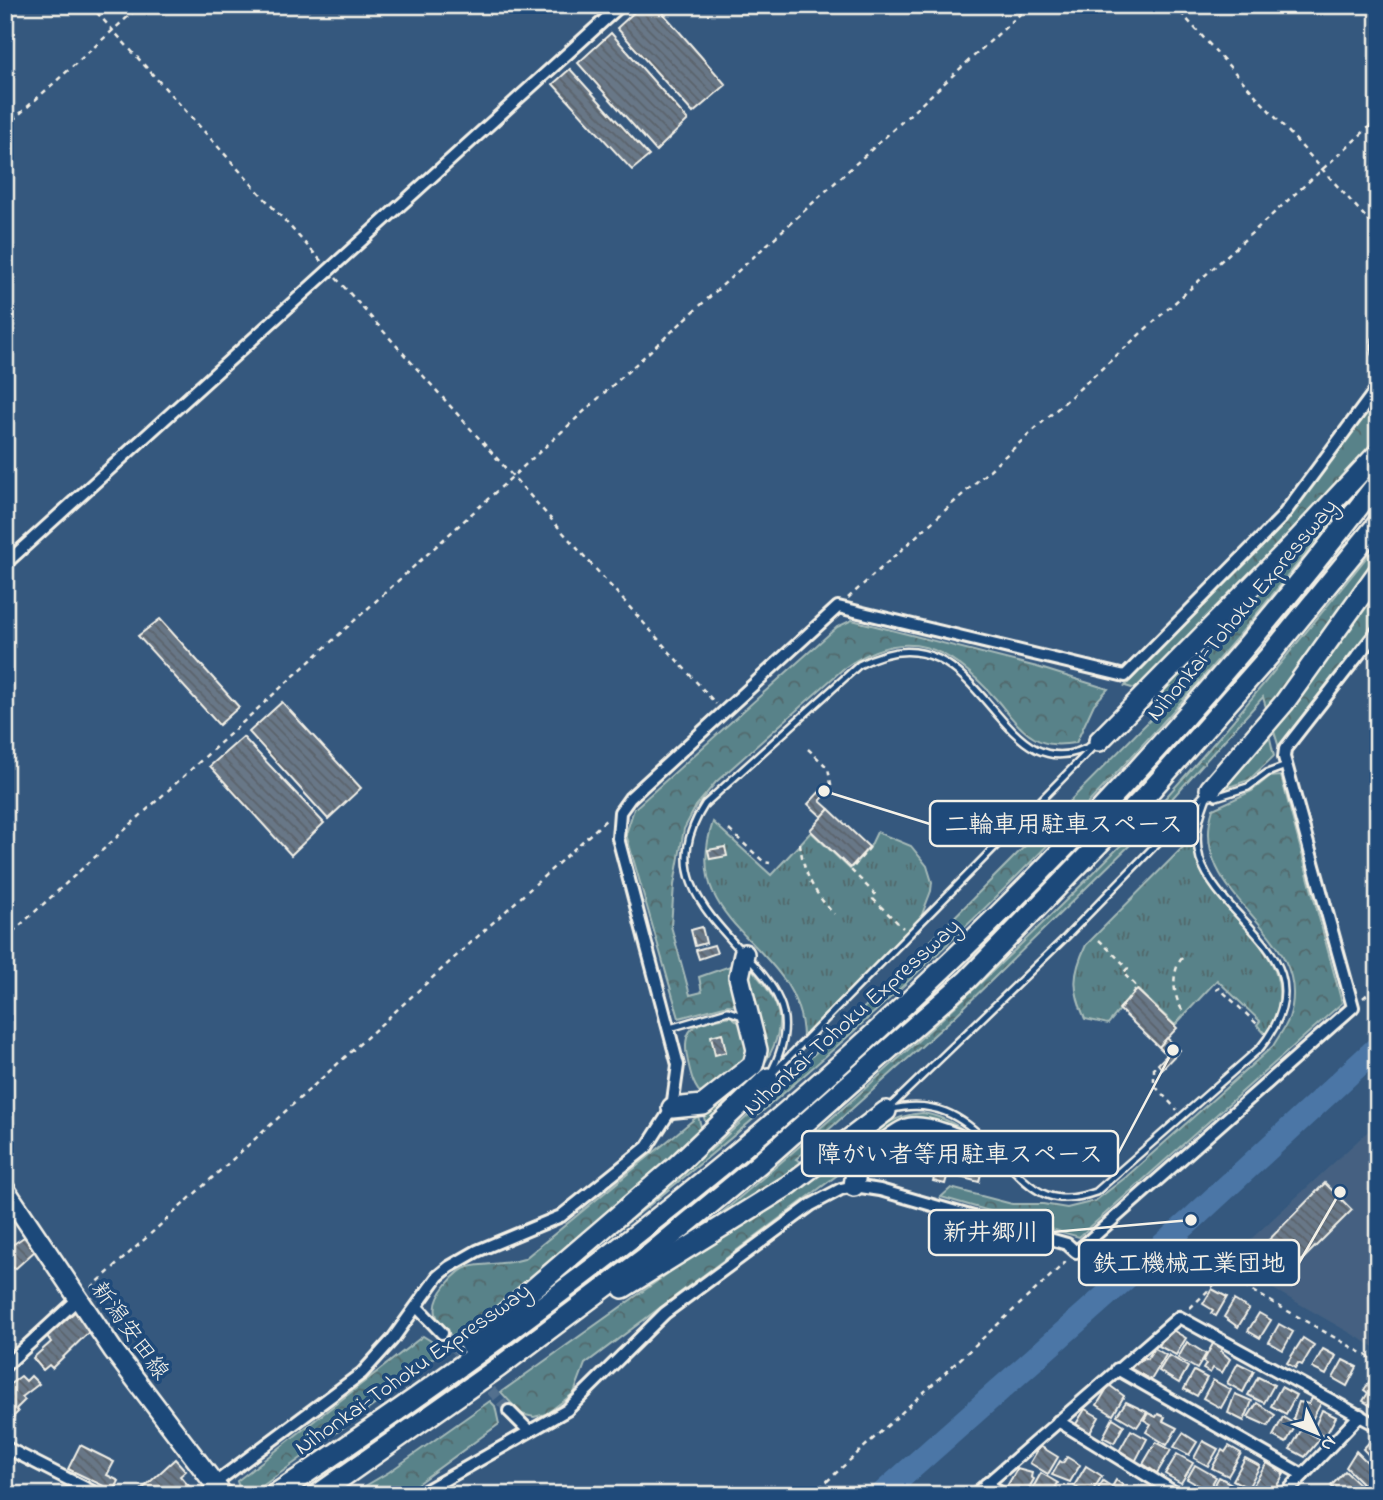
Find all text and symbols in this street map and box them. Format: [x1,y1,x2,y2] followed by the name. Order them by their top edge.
[1140,492,1348,730] street label: Nihonkai-Tohoku Expressway
[930,801,1198,846] callout: 二輪車用駐車スペース
[945,809,1183,844] text: 二輪車用駐車スペース
[737,911,970,1126] street label: Nihonkai-Tohoku Expressway
[802,1131,1118,1176] callout: 障がい者等用駐車スペース
[817,1139,1103,1174] text: 障がい者等用駐車スペース
[929,1210,1053,1255] callout: 新井郷川
[943,1217,1039,1252] text: 新井郷川
[1079,1240,1299,1285] callout: 鉄工機械工業団地
[1093,1248,1285,1283] text: 鉄工機械工業団地
[82,1275,176,1388] street label: 新潟安田線
[289,1276,539,1466] street label: Nihonkai-Tohoku Expressway
[1282,1398,1352,1468] north arrow
[1313,1429,1342,1457] text: N

